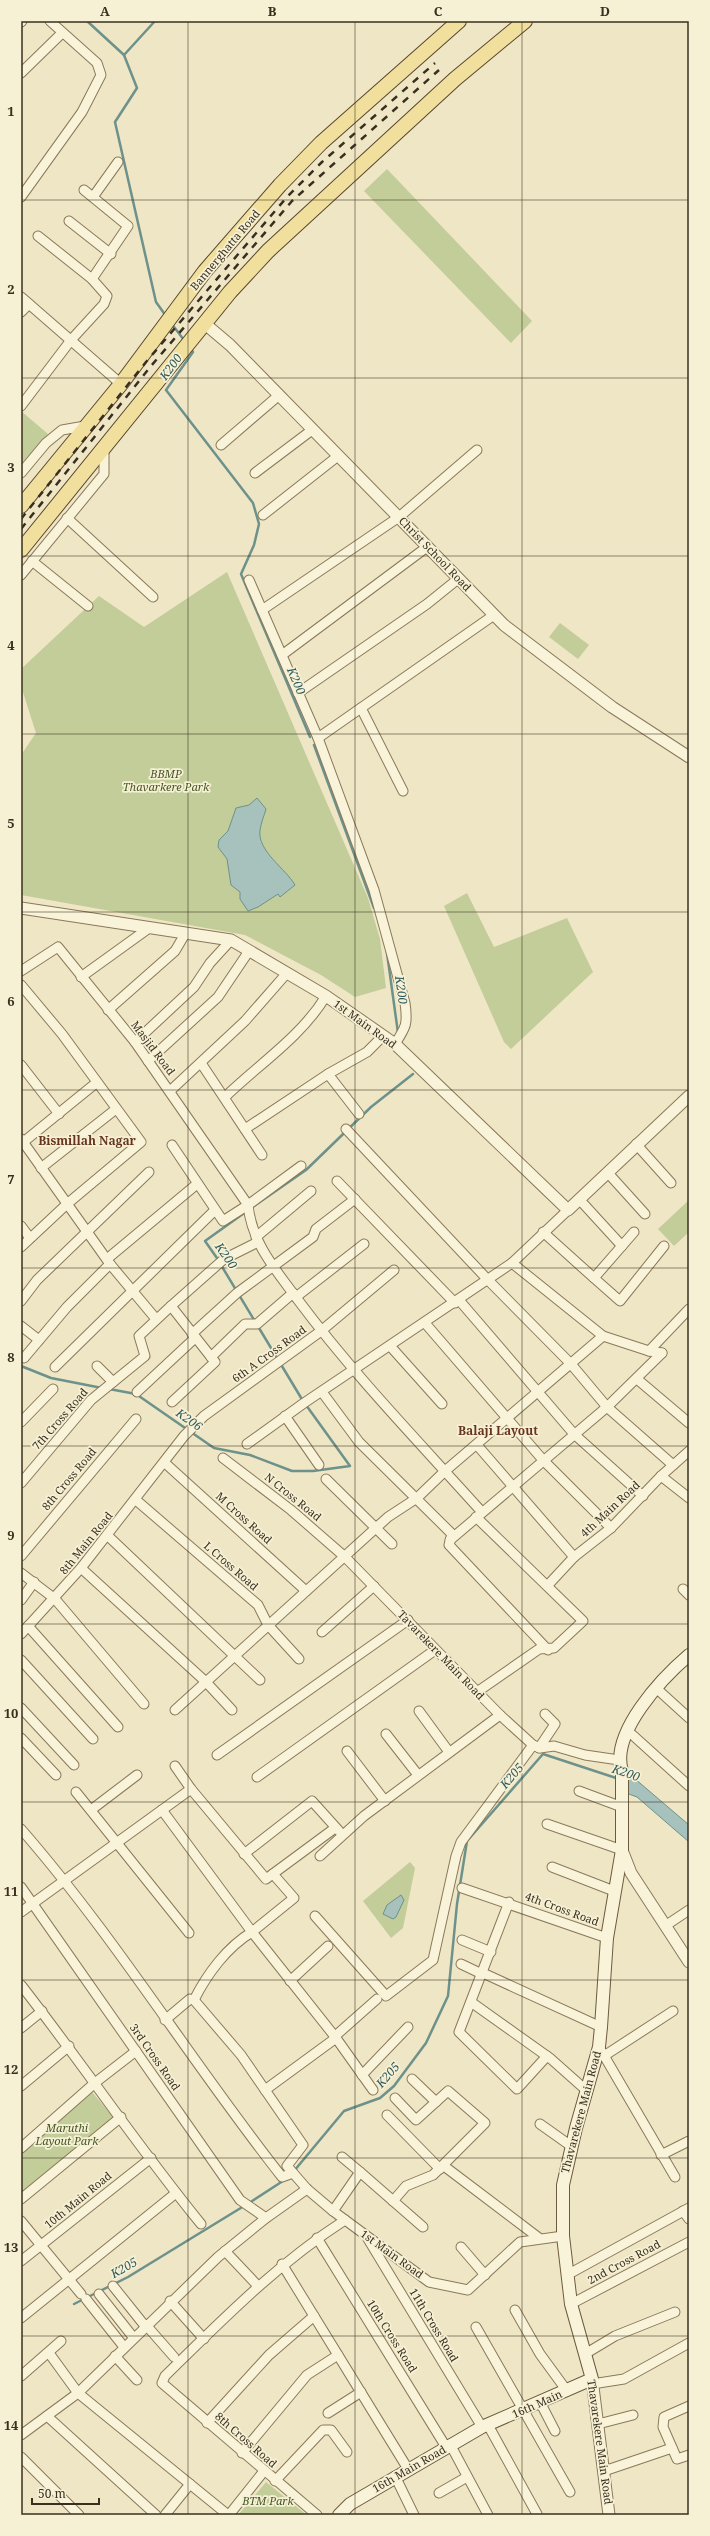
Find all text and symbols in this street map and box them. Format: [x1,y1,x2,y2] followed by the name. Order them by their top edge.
[100,2,110,20] text: A
[268,2,277,20] text: B
[434,2,443,20] text: C
[600,2,610,20] text: D
[7,102,15,120] text: 1
[186,206,263,293] street label: Bannerghatta Road
[7,280,15,298] text: 2
[155,350,186,384] water label: K200
[7,458,15,476] text: 3
[396,513,475,594] street label: Christ School Road
[7,636,15,654] text: 4
[283,663,310,698] water label: K200
[123,766,210,794] park label: BBMP Thavarkere Park
[7,814,15,832] text: 5
[391,974,412,1006] water label: K200
[7,992,15,1010] text: 6
[331,996,400,1052] street label: 1st Main Road
[128,1017,179,1078] street label: Masjid Road
[38,1132,137,1149] district label: Bismillah Nagar
[7,1170,15,1188] text: 7
[211,1238,242,1273] water label: K200
[229,1322,309,1386] street label: 6th A Cross Road
[7,1348,15,1366] text: 8
[29,1384,91,1453] street label: 7th Cross Road
[172,1404,206,1435] water label: K206
[458,1422,538,1439] district label: Balaji Layout
[38,1444,99,1513] street label: 8th Cross Road
[262,1469,325,1524] street label: N Cross Road
[577,1477,643,1540] street label: 4th Main Road
[213,1488,276,1547] street label: M Cross Road
[56,1508,116,1577] street label: 8th Main Road
[7,1526,15,1544] text: 9
[201,1538,262,1594] street label: L Cross Road
[395,1607,488,1703] street label: Tavarekere Main Road
[4,1704,18,1722] text: 10
[495,1759,528,1793] water label: K205
[609,1760,643,1785] water label: K200
[4,1882,18,1900] text: 11
[523,1888,601,1929] street label: 4th Cross Road
[127,2020,184,2093] street label: 3rd Cross Road
[557,2049,604,2175] street label: Thavarekere Main Road
[371,2058,404,2092] water label: K205
[4,2060,18,2078] text: 12
[34,2120,99,2148] park label: Maruthi Layout Park
[41,2168,115,2231] street label: 10th Main Road
[358,2226,427,2282] street label: 1st Main Road
[585,2236,663,2287] street label: 2nd Cross Road
[4,2238,18,2256] text: 13
[106,2253,141,2283] water label: K205
[406,2285,463,2365] street label: 11th Cross Road
[364,2296,421,2375] street label: 10th Cross Road
[584,2378,617,2506] street label: Thavarekere Main Road
[509,2386,564,2421] street label: 16th Main
[212,2409,281,2471] street label: 8th Cross Road
[4,2416,19,2434] text: 14
[369,2441,448,2496] street label: 16th Main Road
[32,2480,99,2506] scale bar
[38,2485,66,2502] text: 50 m
[241,2493,294,2508] park label: BTM Park

